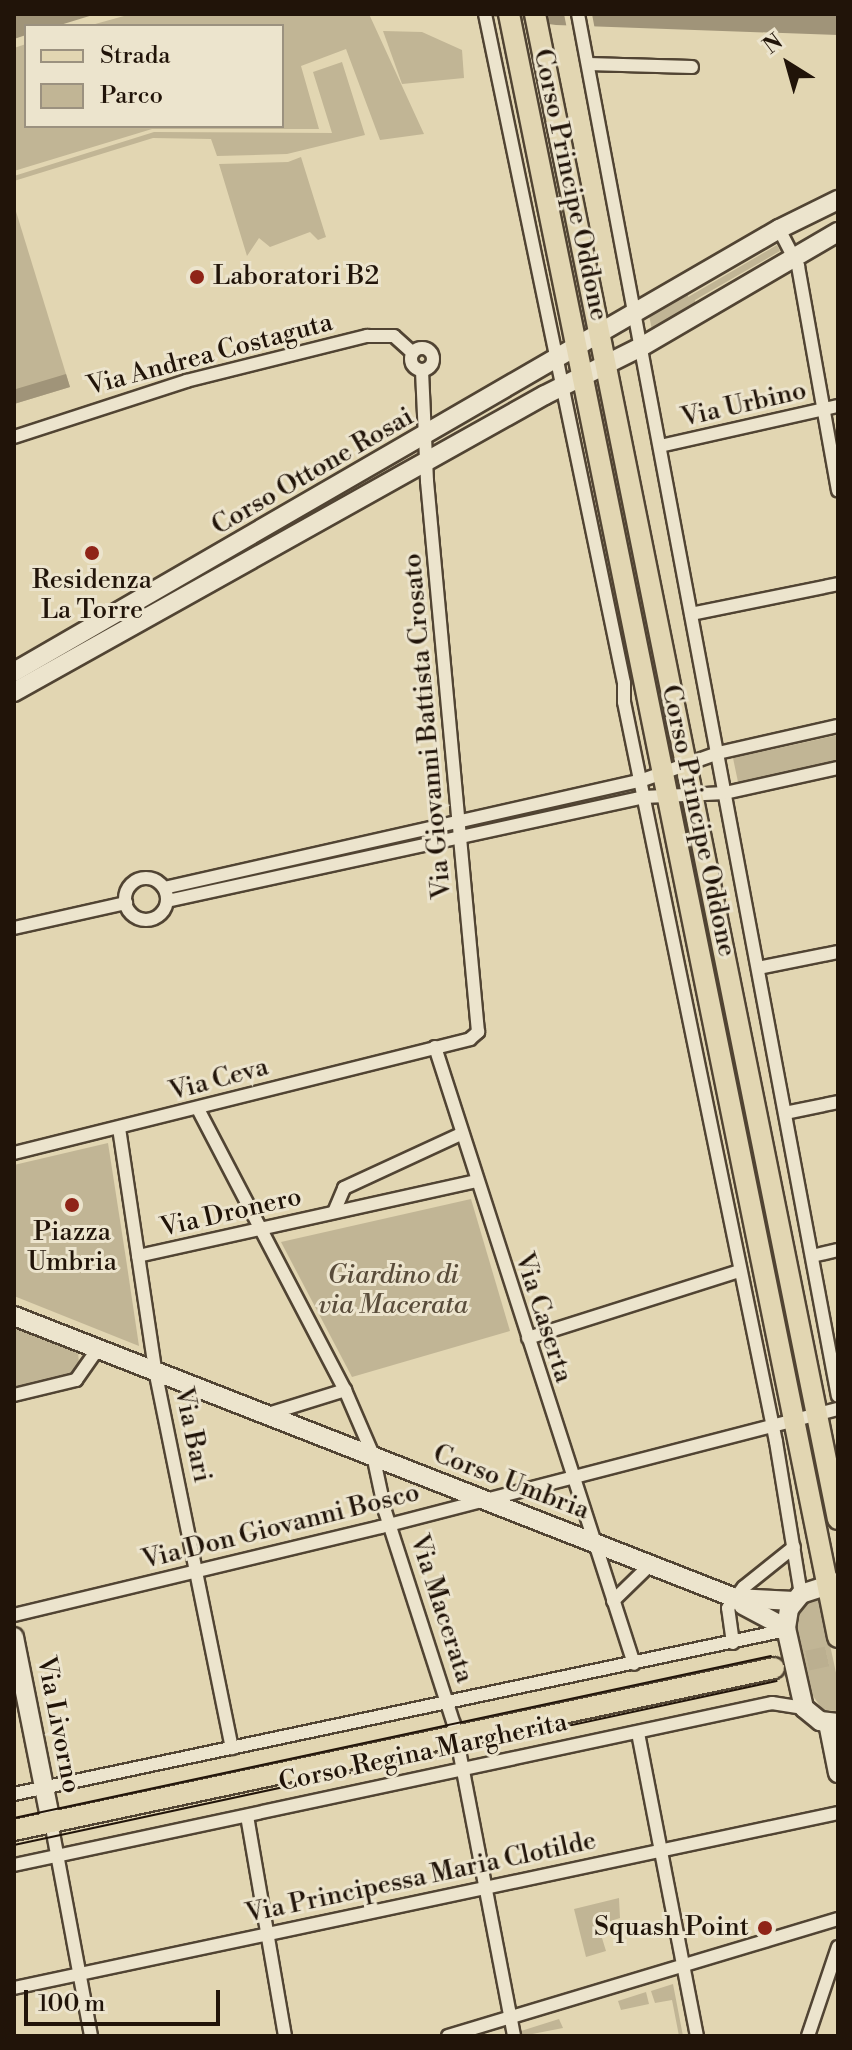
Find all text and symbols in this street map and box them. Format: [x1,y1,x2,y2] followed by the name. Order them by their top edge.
[24,24,284,128] legend
[748,24,828,104] north arrow
[758,28,788,60] text: N
[100,41,170,71] text: Strada
[526,46,614,324] street label: Corso Principe Oddone
[100,81,163,111] text: Parco
[213,261,379,293] place label: Laboratori B2
[188,268,206,286] marker: Laboratori B2
[84,307,336,403] street label: Via Andrea Costaguta
[678,375,810,435] street label: Via Urbino
[207,402,419,542] street label: Corso Ottone Rosai
[83,544,101,562] marker: Residenza La Torre
[397,552,459,900] street label: Via Giovanni Battista Crosato
[32,565,152,626] place label: Residenza La Torre
[654,682,742,960] street label: Corso Principe Oddone
[166,1052,272,1108] street label: Via Ceva
[157,1182,305,1244] street label: Via Dronero
[63,1196,81,1214] marker: Piazza Umbria
[27,1217,117,1278] place label: Piazza Umbria
[507,1249,579,1387] street label: Via Caserta
[318,1260,468,1322] park label: Giardino di via Macerata
[167,1385,217,1485] street label: Via Bari
[429,1439,593,1527] street label: Corso Umbria
[139,1477,423,1577] street label: Via Don Giovanni Bosco
[402,1531,480,1687] street label: Via Macerata
[29,1654,87,1796] street label: Via Livorno
[276,1707,570,1799] street label: Corso Regina Margherita
[243,1826,599,1930] street label: Via Principessa Maria Clotilde
[594,1912,749,1944] place label: Squash Point
[756,1919,774,1937] marker: Squash Point
[28,1974,224,2024] scale bar
[38,1989,105,2019] text: 100 m

